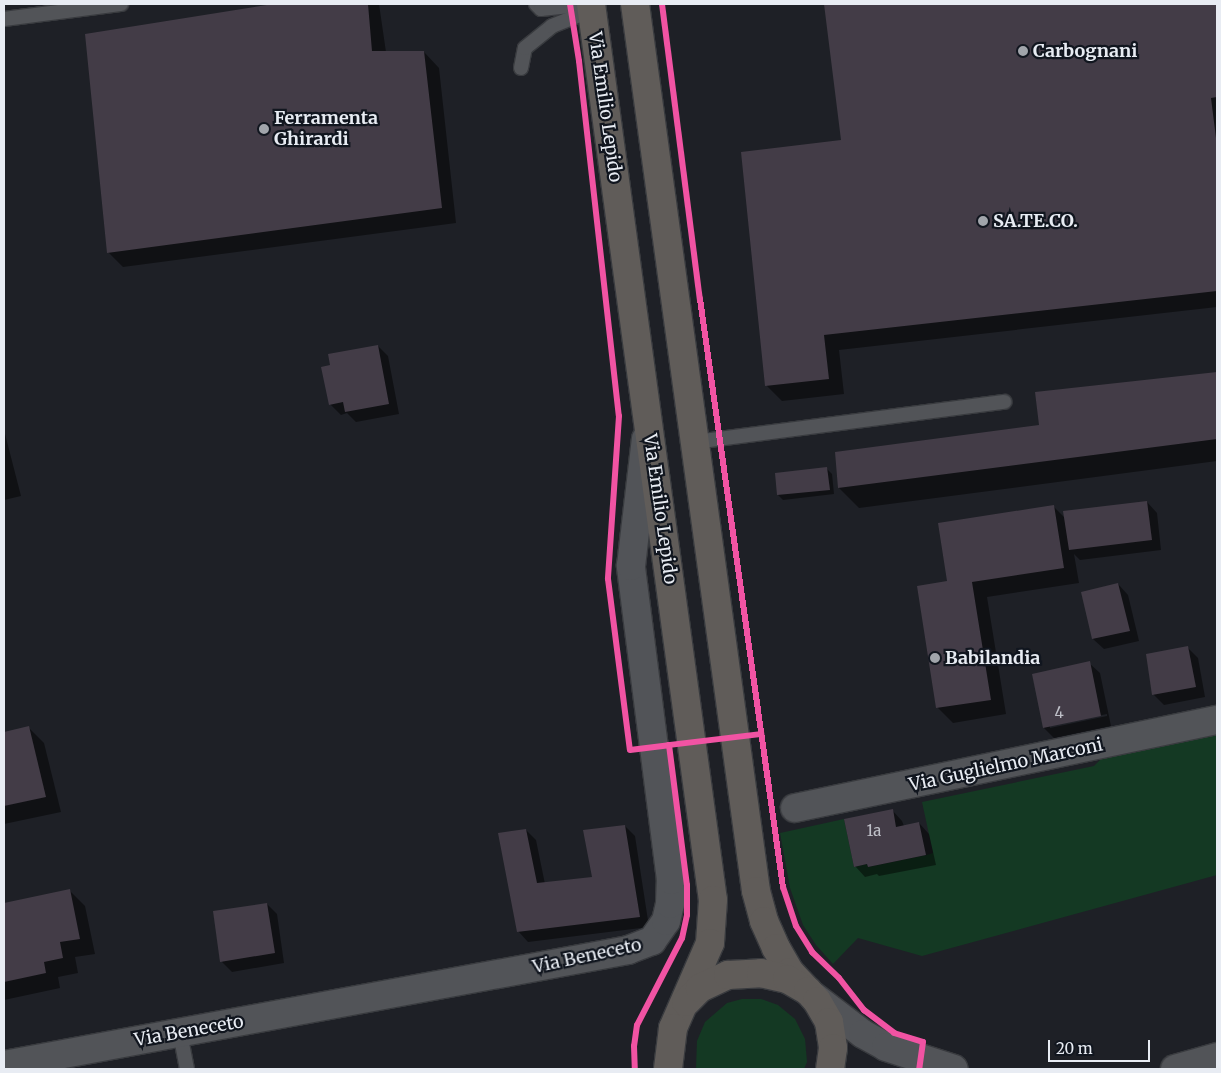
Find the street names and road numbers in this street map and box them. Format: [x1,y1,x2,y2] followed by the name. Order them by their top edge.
[584,30,626,184] street label: Via Emilio Lepido
[639,432,681,586] street label: Via Emilio Lepido
[907,734,1105,796] street label: Via Guglielmo Marconi
[531,934,643,978] street label: Via Beneceto
[133,1011,245,1051] street label: Via Beneceto

